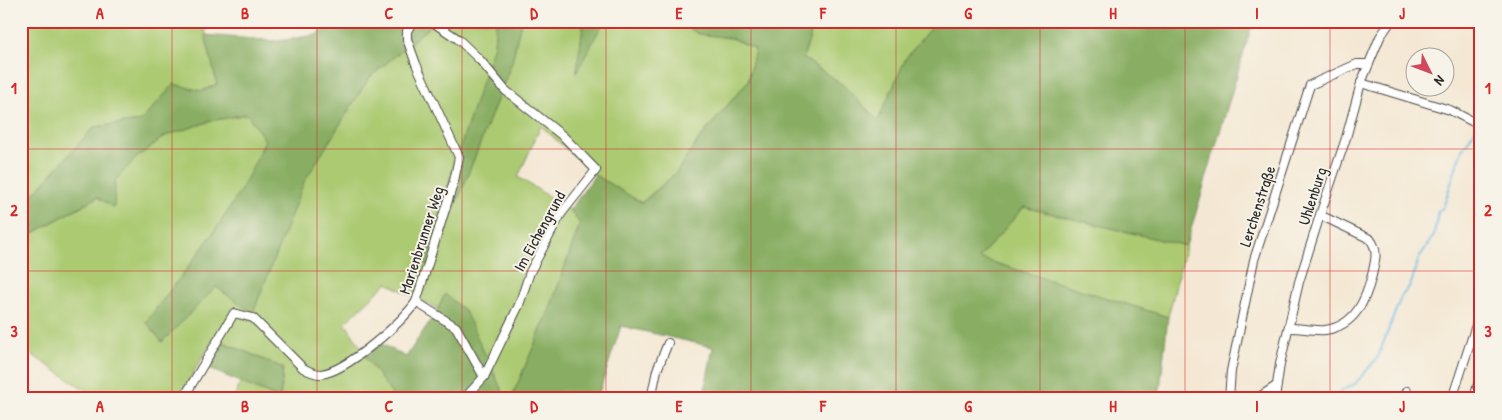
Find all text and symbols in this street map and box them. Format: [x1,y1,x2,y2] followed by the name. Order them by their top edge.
[96,2,104,24] text: A
[241,2,249,24] text: B
[385,2,394,24] text: C
[530,2,538,24] text: D
[675,2,683,24] text: E
[819,2,827,24] text: F
[964,2,972,24] text: G
[1109,2,1117,24] text: H
[1255,2,1259,24] text: I
[1399,2,1405,24] text: J
[1404,48,1454,98] north arrow
[1430,72,1450,91] text: N
[11,77,17,99] text: 1
[1485,77,1491,99] text: 1
[1234,162,1281,249] street label: Lerchenstraße
[1292,164,1332,228] street label: Uhlenburg
[393,183,449,297] street label: Marienbrunner Weg
[508,187,570,275] street label: Im Eichengrund
[10,199,18,221] text: 2
[1484,199,1492,221] text: 2
[10,320,18,342] text: 3
[1484,320,1492,342] text: 3
[96,395,104,417] text: A
[241,395,249,417] text: B
[385,395,394,417] text: C
[530,395,538,417] text: D
[675,395,683,417] text: E
[819,395,827,417] text: F
[964,395,972,417] text: G
[1109,395,1117,417] text: H
[1255,395,1259,417] text: I
[1399,395,1405,417] text: J

